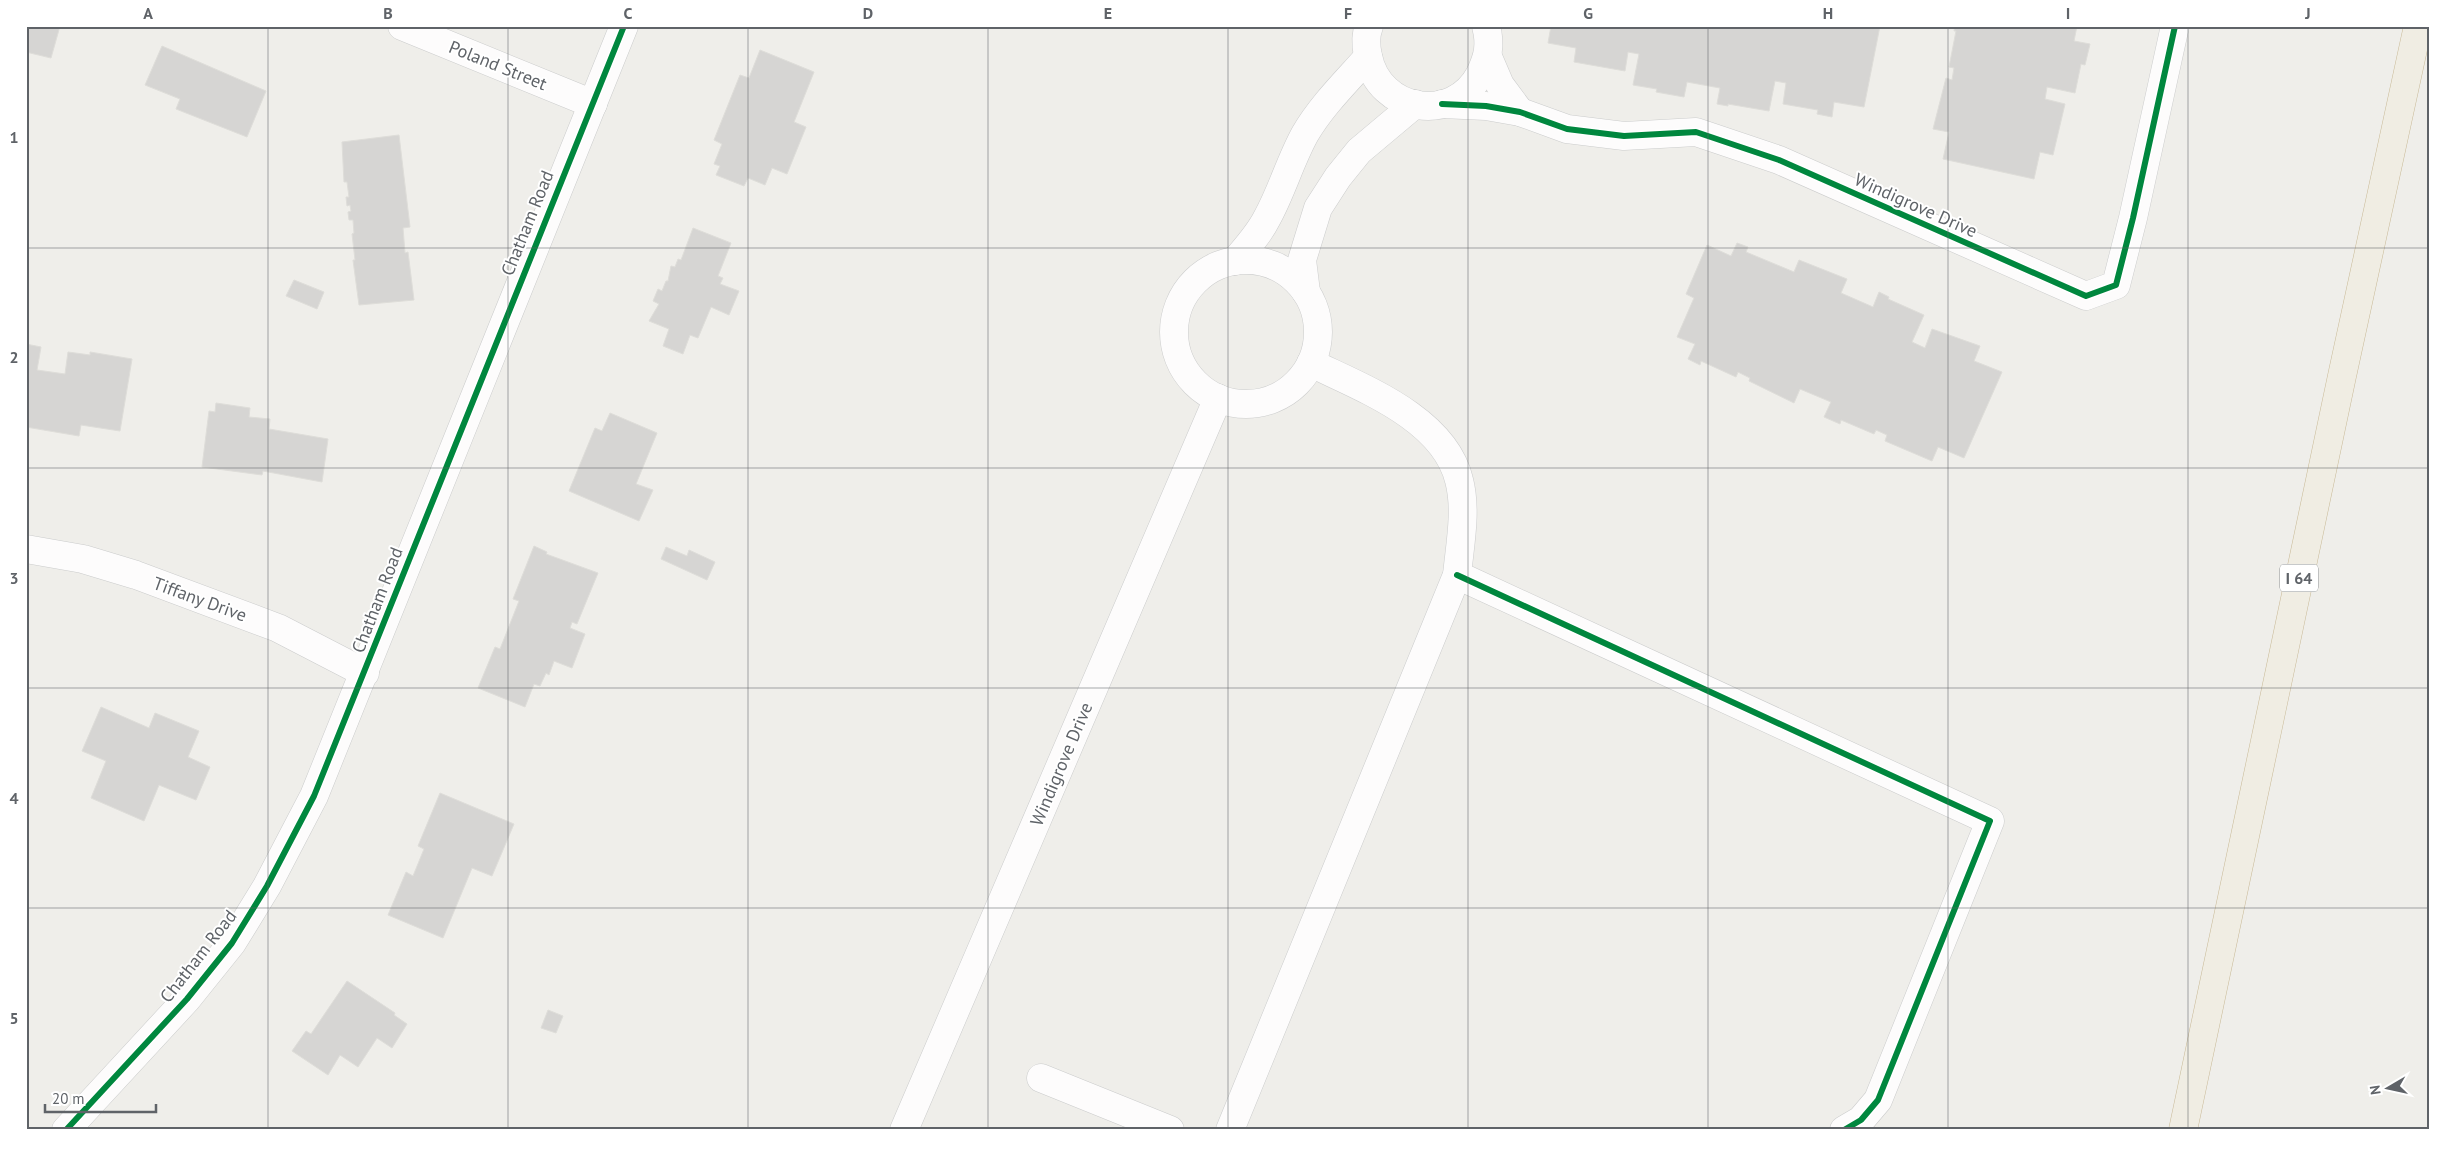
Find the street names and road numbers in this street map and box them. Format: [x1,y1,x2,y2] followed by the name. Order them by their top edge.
[446,35,550,95] street label: Poland Street
[495,167,559,279] street label: Chatham Road
[1851,168,1981,242] street label: Windigrove Drive
[346,544,408,656] street label: Chatham Road
[2280,564,2318,592] road number: I 64
[150,571,250,627] street label: Tiffany Drive
[1025,699,1097,829] street label: Windigrove Drive
[155,905,241,1007] street label: Chatham Road

